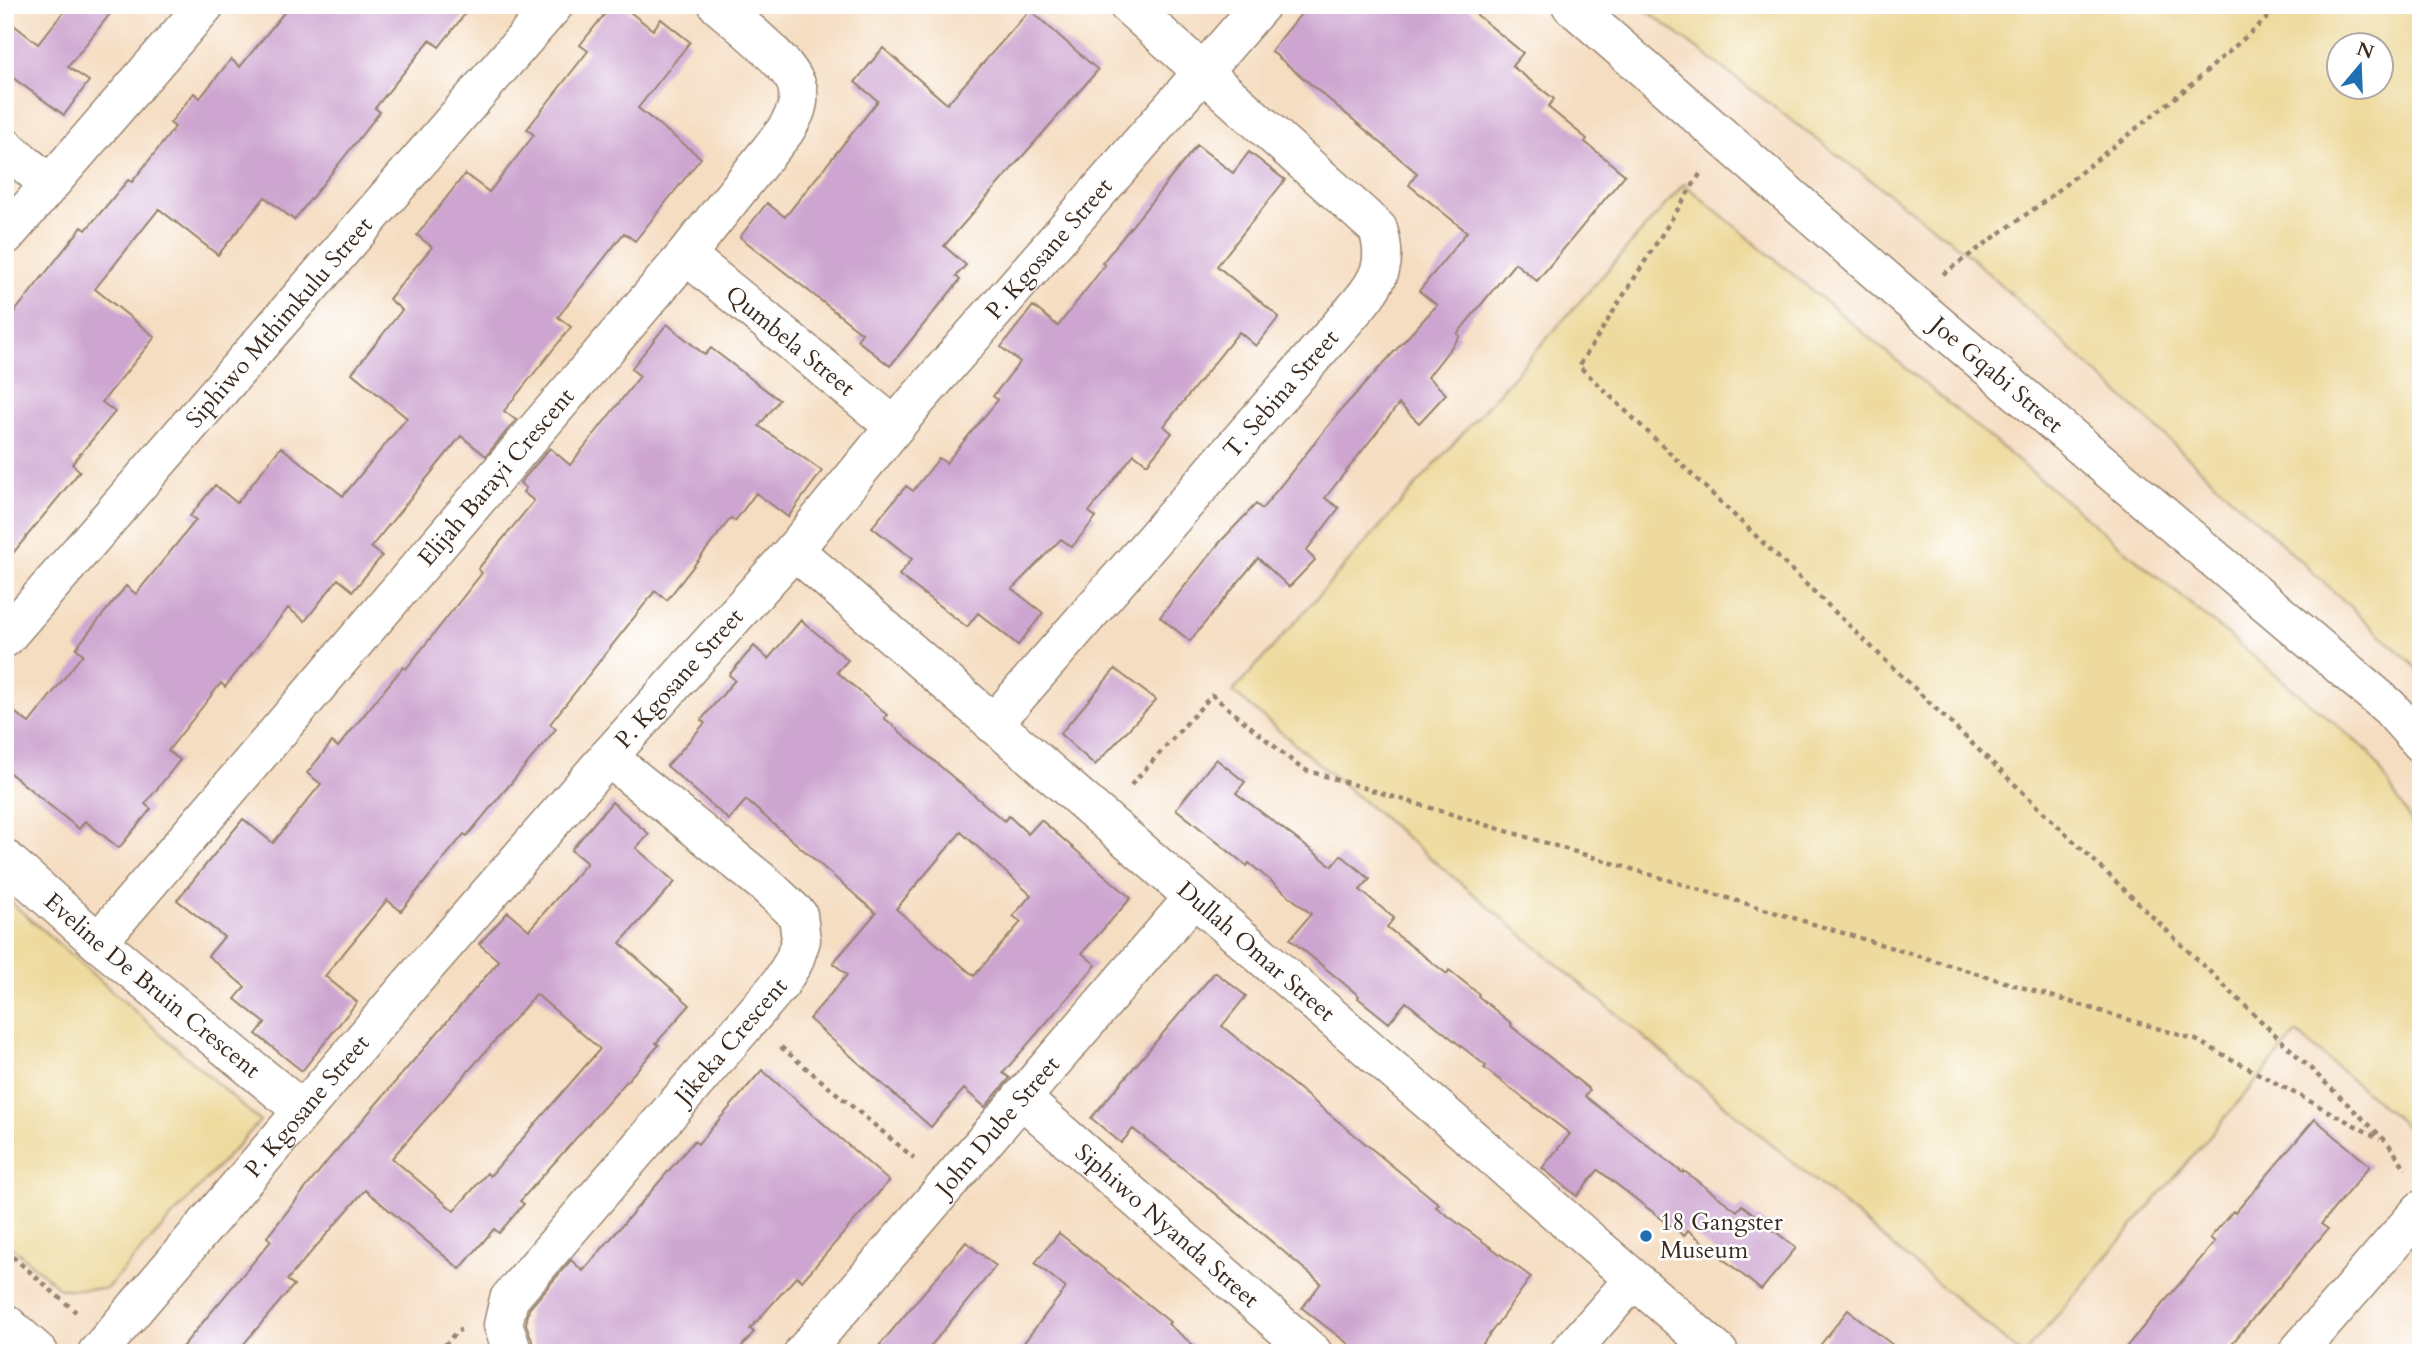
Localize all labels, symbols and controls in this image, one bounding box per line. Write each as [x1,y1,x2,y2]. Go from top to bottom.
north arrow [2324,32,2394,102]
text: N [2353,36,2378,66]
street label: P. Kgosane Street [978,170,1120,327]
street label: Siphiwo Mthimkulu Street [178,209,380,435]
street label: Qumbela Street [719,278,862,404]
street label: Joe Gqabi Street [1921,307,2071,441]
street label: T. Sebina Street [1215,322,1346,465]
street label: Elijah Barayi Crescent [410,380,582,573]
street label: P. Kgosane Street [607,601,751,756]
street label: Dullah Omar Street [1170,873,1343,1029]
street label: Eveline De Bruin Crescent [37,885,268,1086]
street label: Jikeka Crescent [665,970,795,1114]
street label: P. Kgosane Street [236,1027,377,1185]
street label: John Dube Street [926,1048,1067,1205]
street label: Siphiwo Nyanda Street [1068,1136,1267,1316]
place label: 18 Gangster Museum [1660,1206,1783,1267]
marker: 18 Gangster Museum [1638,1228,1654,1244]

